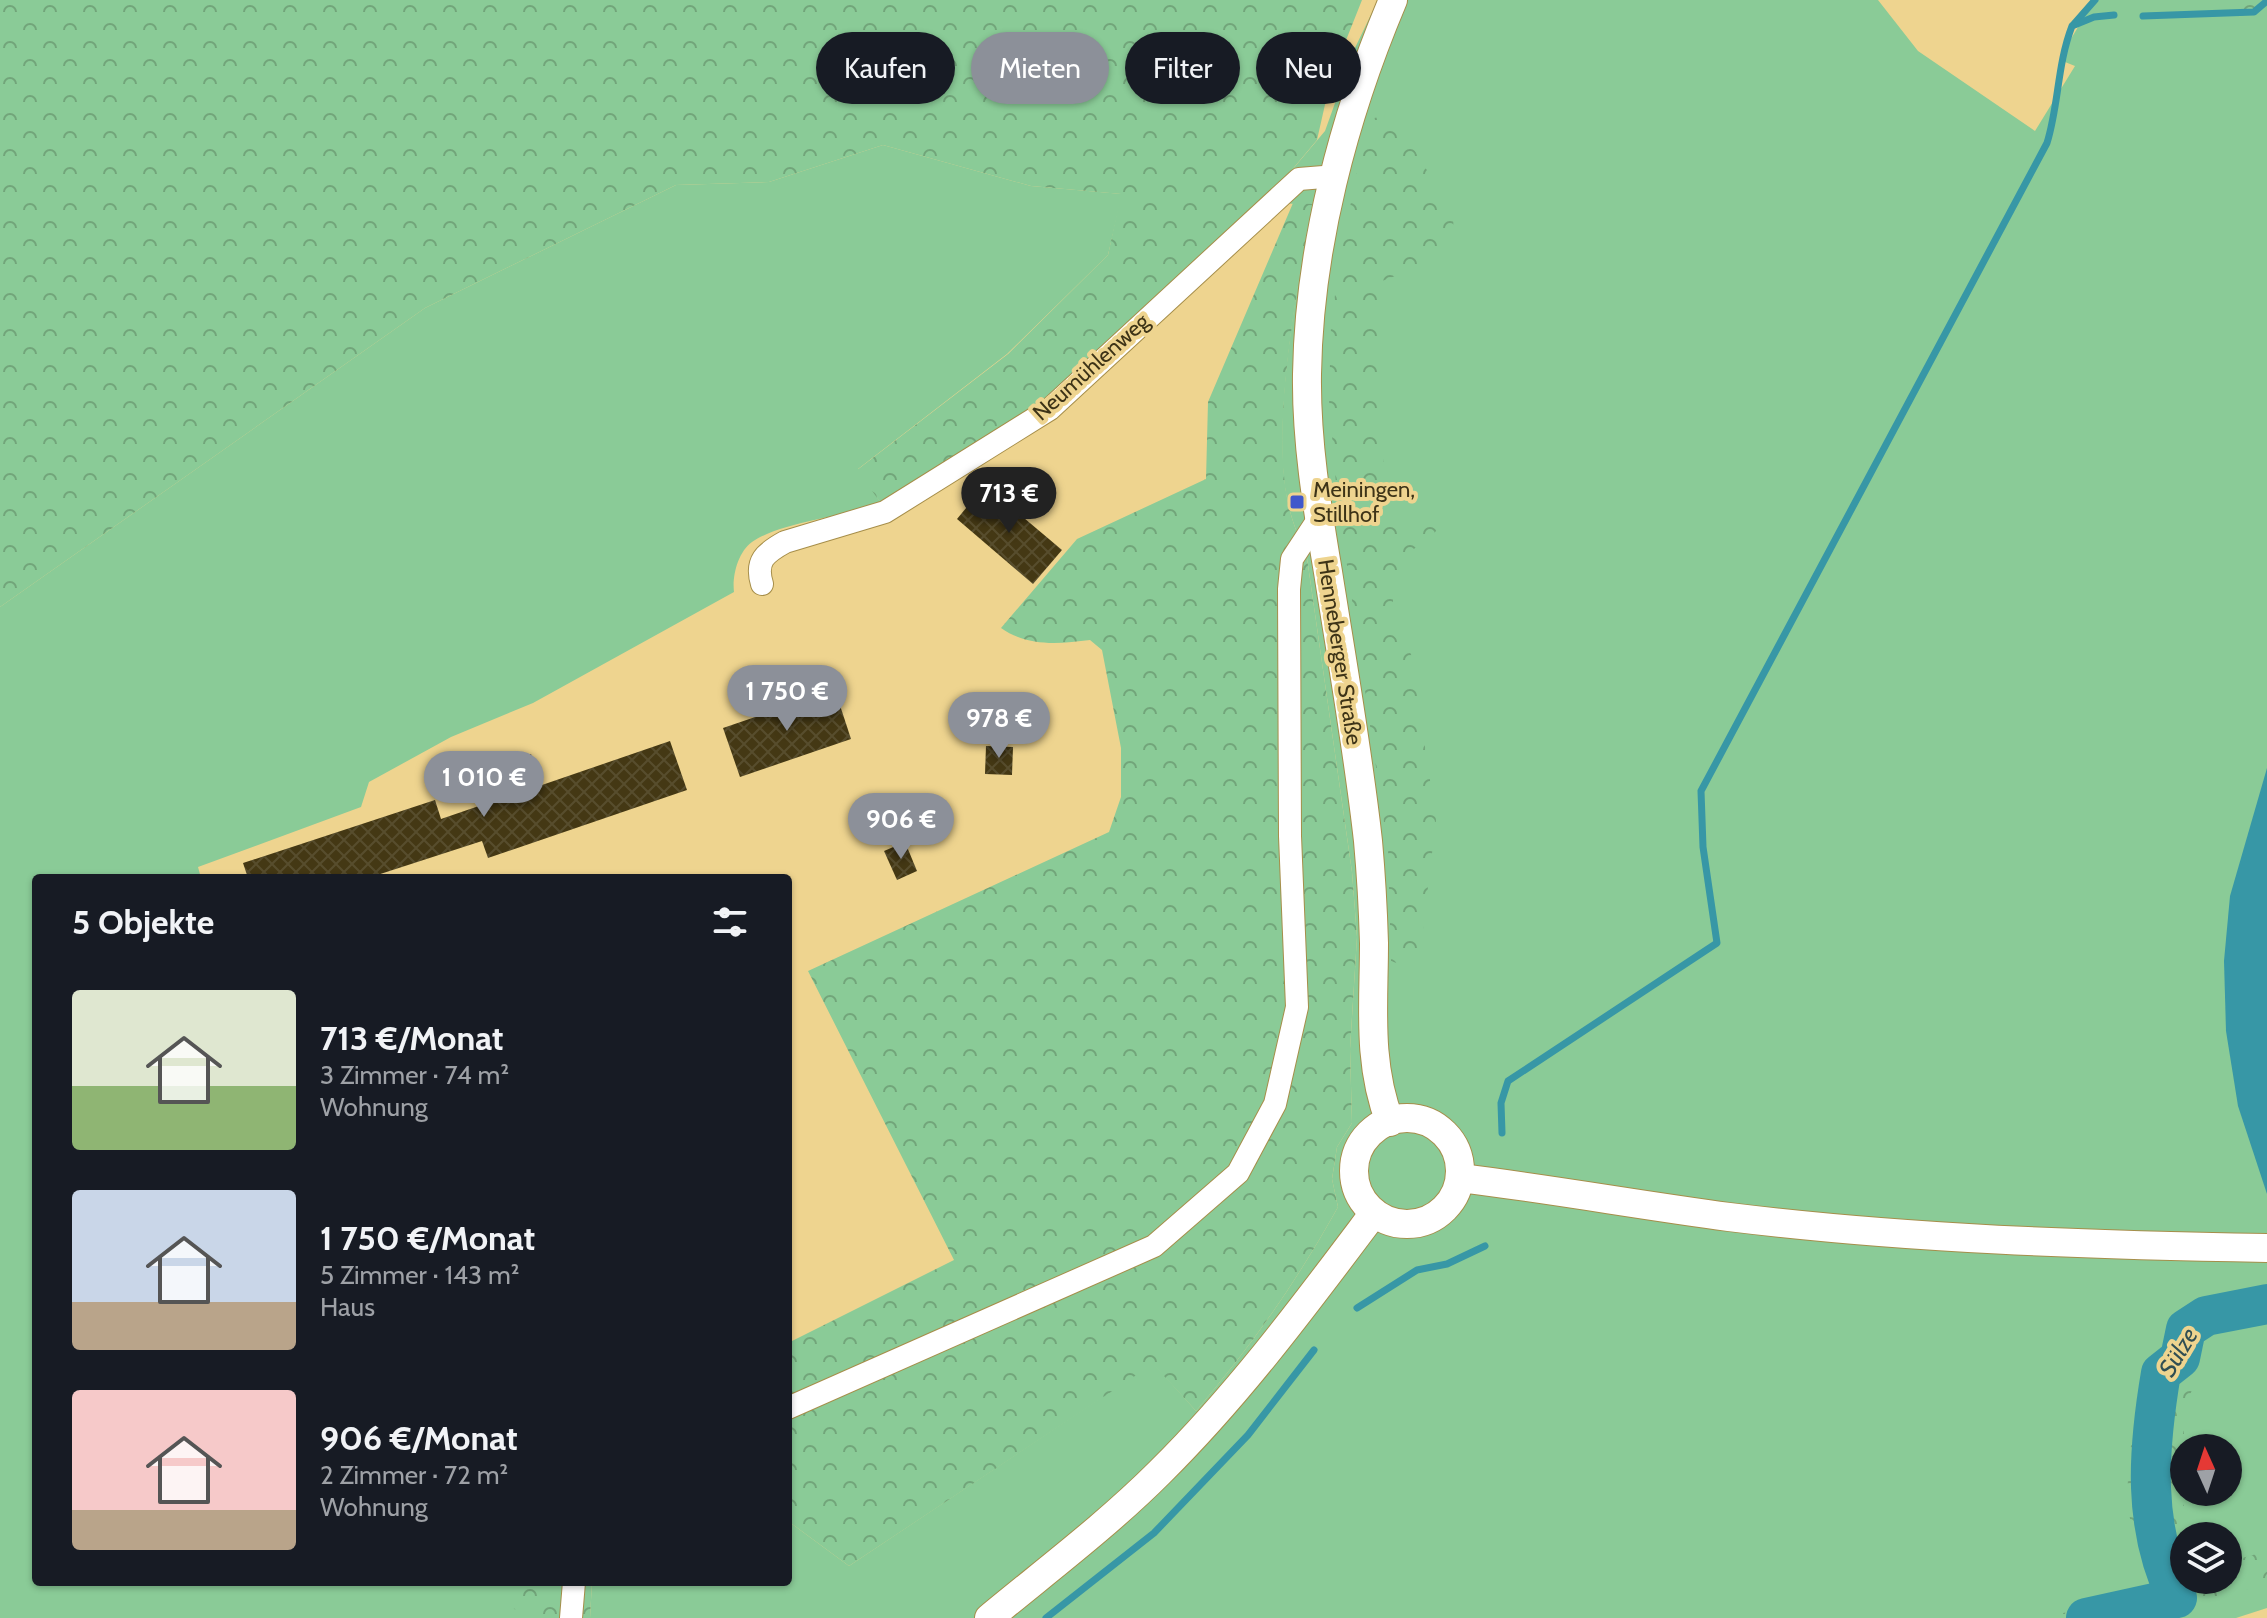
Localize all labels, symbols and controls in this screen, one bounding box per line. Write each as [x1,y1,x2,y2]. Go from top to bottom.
chip: Kaufen [816,32,955,104]
chip: Mieten [971,32,1109,104]
chip: Filter [1125,32,1240,104]
chip: Neu [1256,32,1361,104]
street label: Neumühlenweg [1027,307,1156,426]
pin: 713 € [953,467,1065,535]
place label: Meiningen, Stillhof [1313,476,1415,528]
text: 713 € [979,477,1039,509]
marker: Meiningen, Stillhof [1288,493,1306,511]
street label: Henneberger Straße [1312,557,1368,747]
pin: 1 750 € [713,665,861,733]
text: 1 750 € [745,675,829,707]
pin: 978 € [943,692,1055,760]
text: 978 € [966,702,1032,734]
pin: 1 010 € [410,751,558,819]
text: 1 010 € [442,761,526,793]
pin: 906 € [845,793,957,861]
text: 906 € [866,803,936,835]
icon: filters [708,900,752,944]
text: 5 Objekte [72,901,214,943]
text: 713 €/Monat [320,1017,504,1059]
icon: home [136,1022,232,1118]
text: 3 Zimmer · 74 m² [320,1059,509,1091]
text: Wohnung [320,1091,428,1123]
text: 1 750 €/Monat [320,1217,535,1259]
icon: home [136,1222,232,1318]
text: 5 Zimmer · 143 m² [320,1259,519,1291]
text: Haus [320,1291,375,1323]
water label: Sülze [2152,1323,2204,1381]
text: 906 €/Monat [320,1417,518,1459]
icon: home [136,1422,232,1518]
north arrow [2170,1434,2242,1506]
map controls [2170,1434,2242,1594]
text: 2 Zimmer · 72 m² [320,1459,508,1491]
text: Wohnung [320,1491,428,1523]
button: layers [2170,1522,2242,1594]

